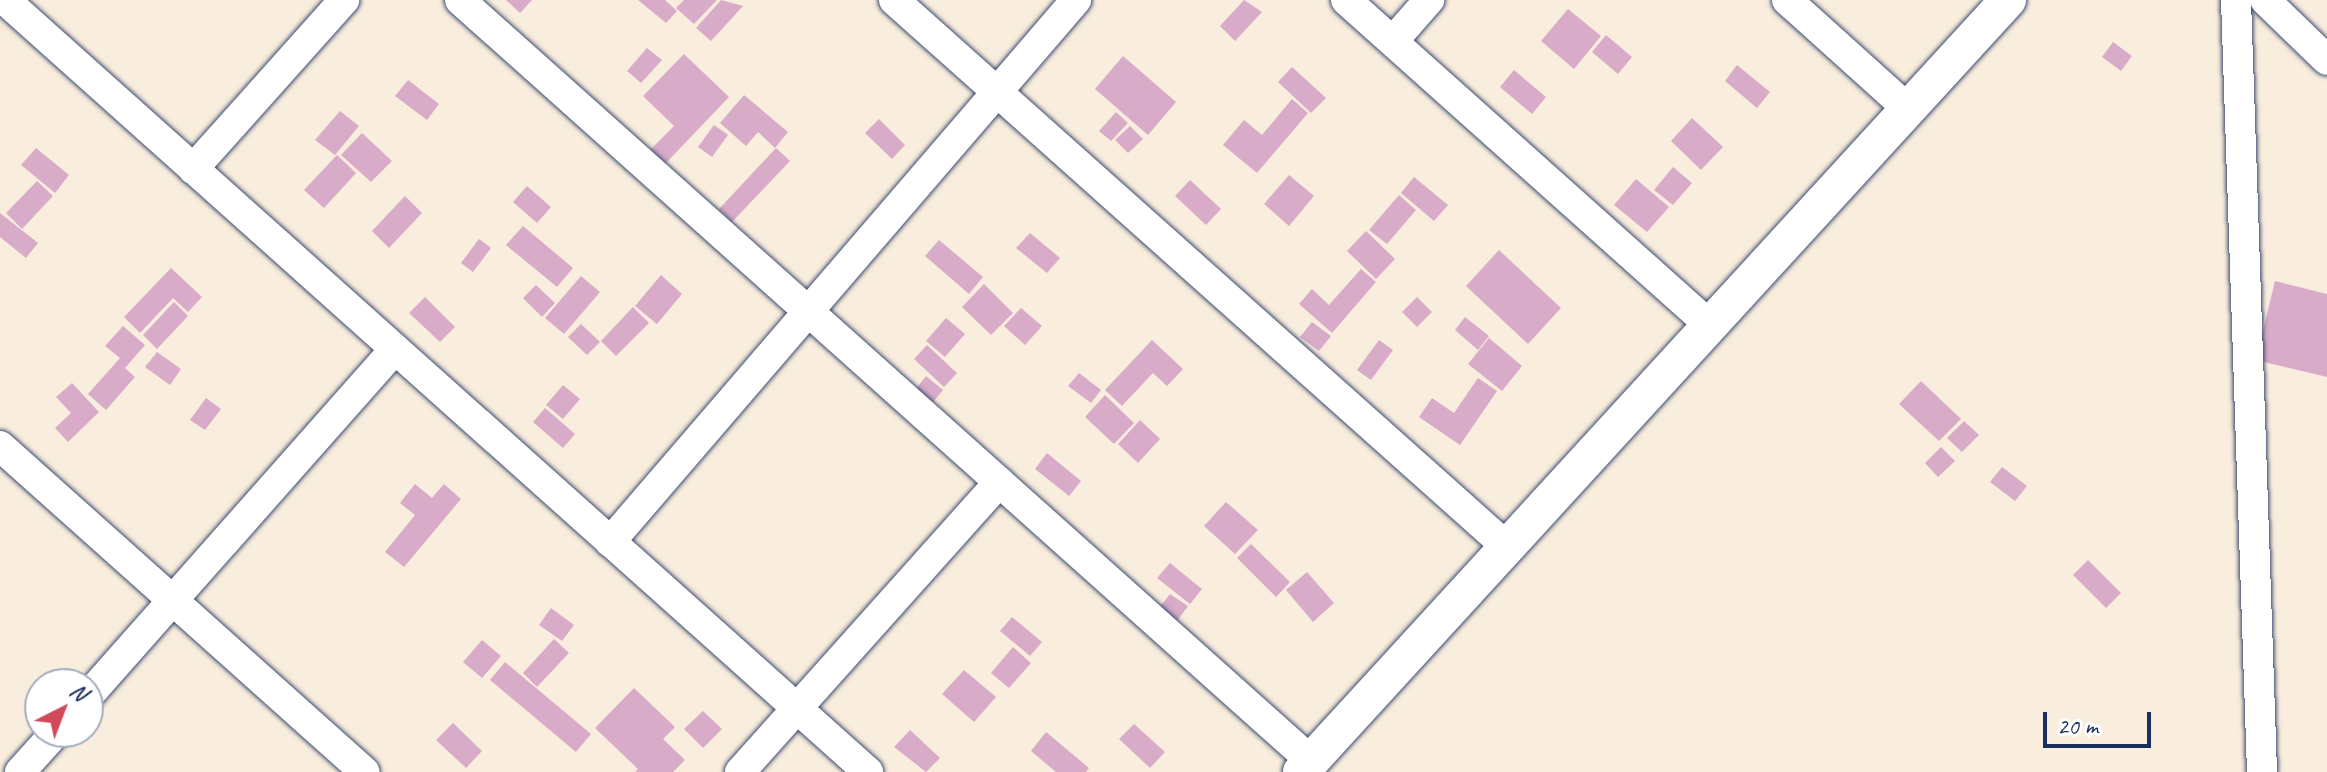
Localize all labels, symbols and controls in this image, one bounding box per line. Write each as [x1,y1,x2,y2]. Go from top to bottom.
north arrow [24,668,104,748]
text: N [64,677,93,707]
scale bar [2047,696,2155,746]
text: 20 m [2057,711,2098,741]

